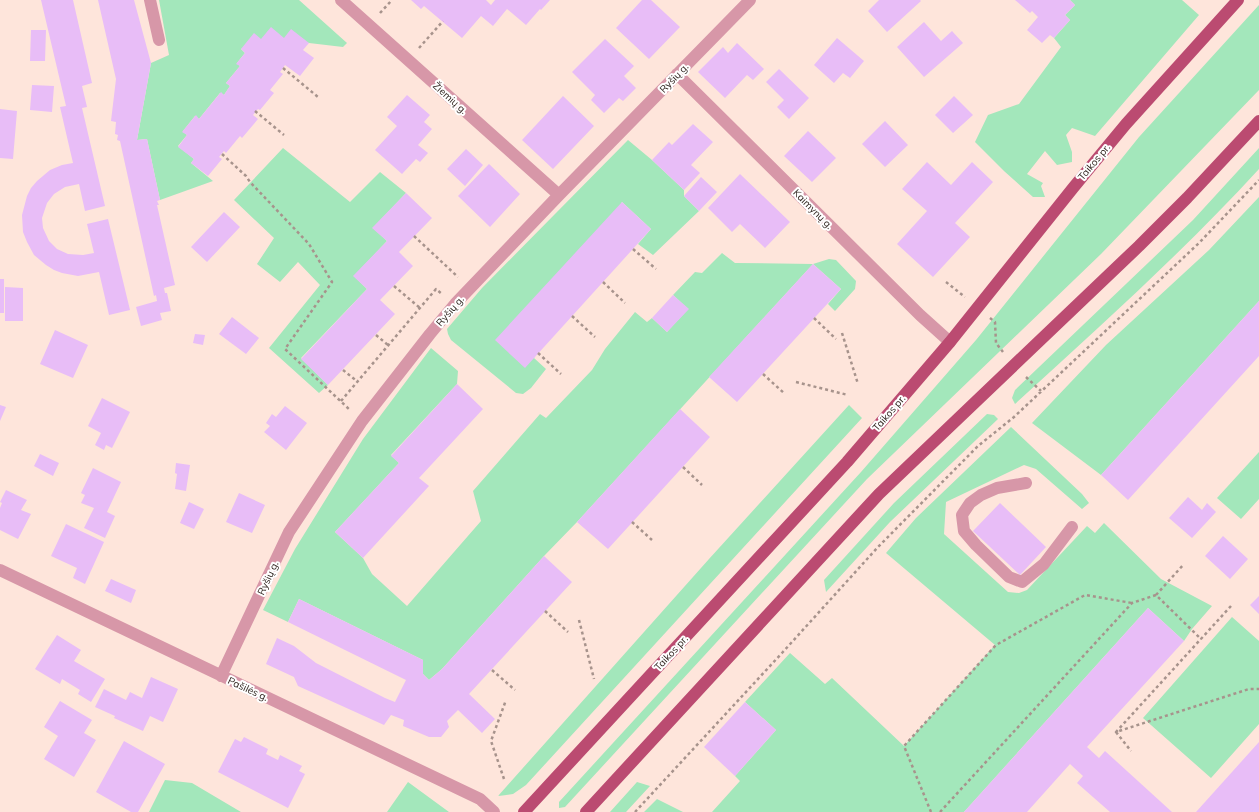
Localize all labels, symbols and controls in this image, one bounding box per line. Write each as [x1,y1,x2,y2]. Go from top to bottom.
street label: Ryšių g. [657,60,691,96]
street label: Žiemių g. [430,79,470,117]
street label: Taikos pr. [1075,141,1113,183]
street label: Kaimynų g. [790,186,836,232]
street label: Ryšių g. [433,293,467,329]
street label: Taikos pr. [870,392,908,434]
street label: Ryšių g. [254,559,282,597]
street label: Taikos pr. [651,633,691,673]
street label: Pašilės g. [226,674,270,704]

